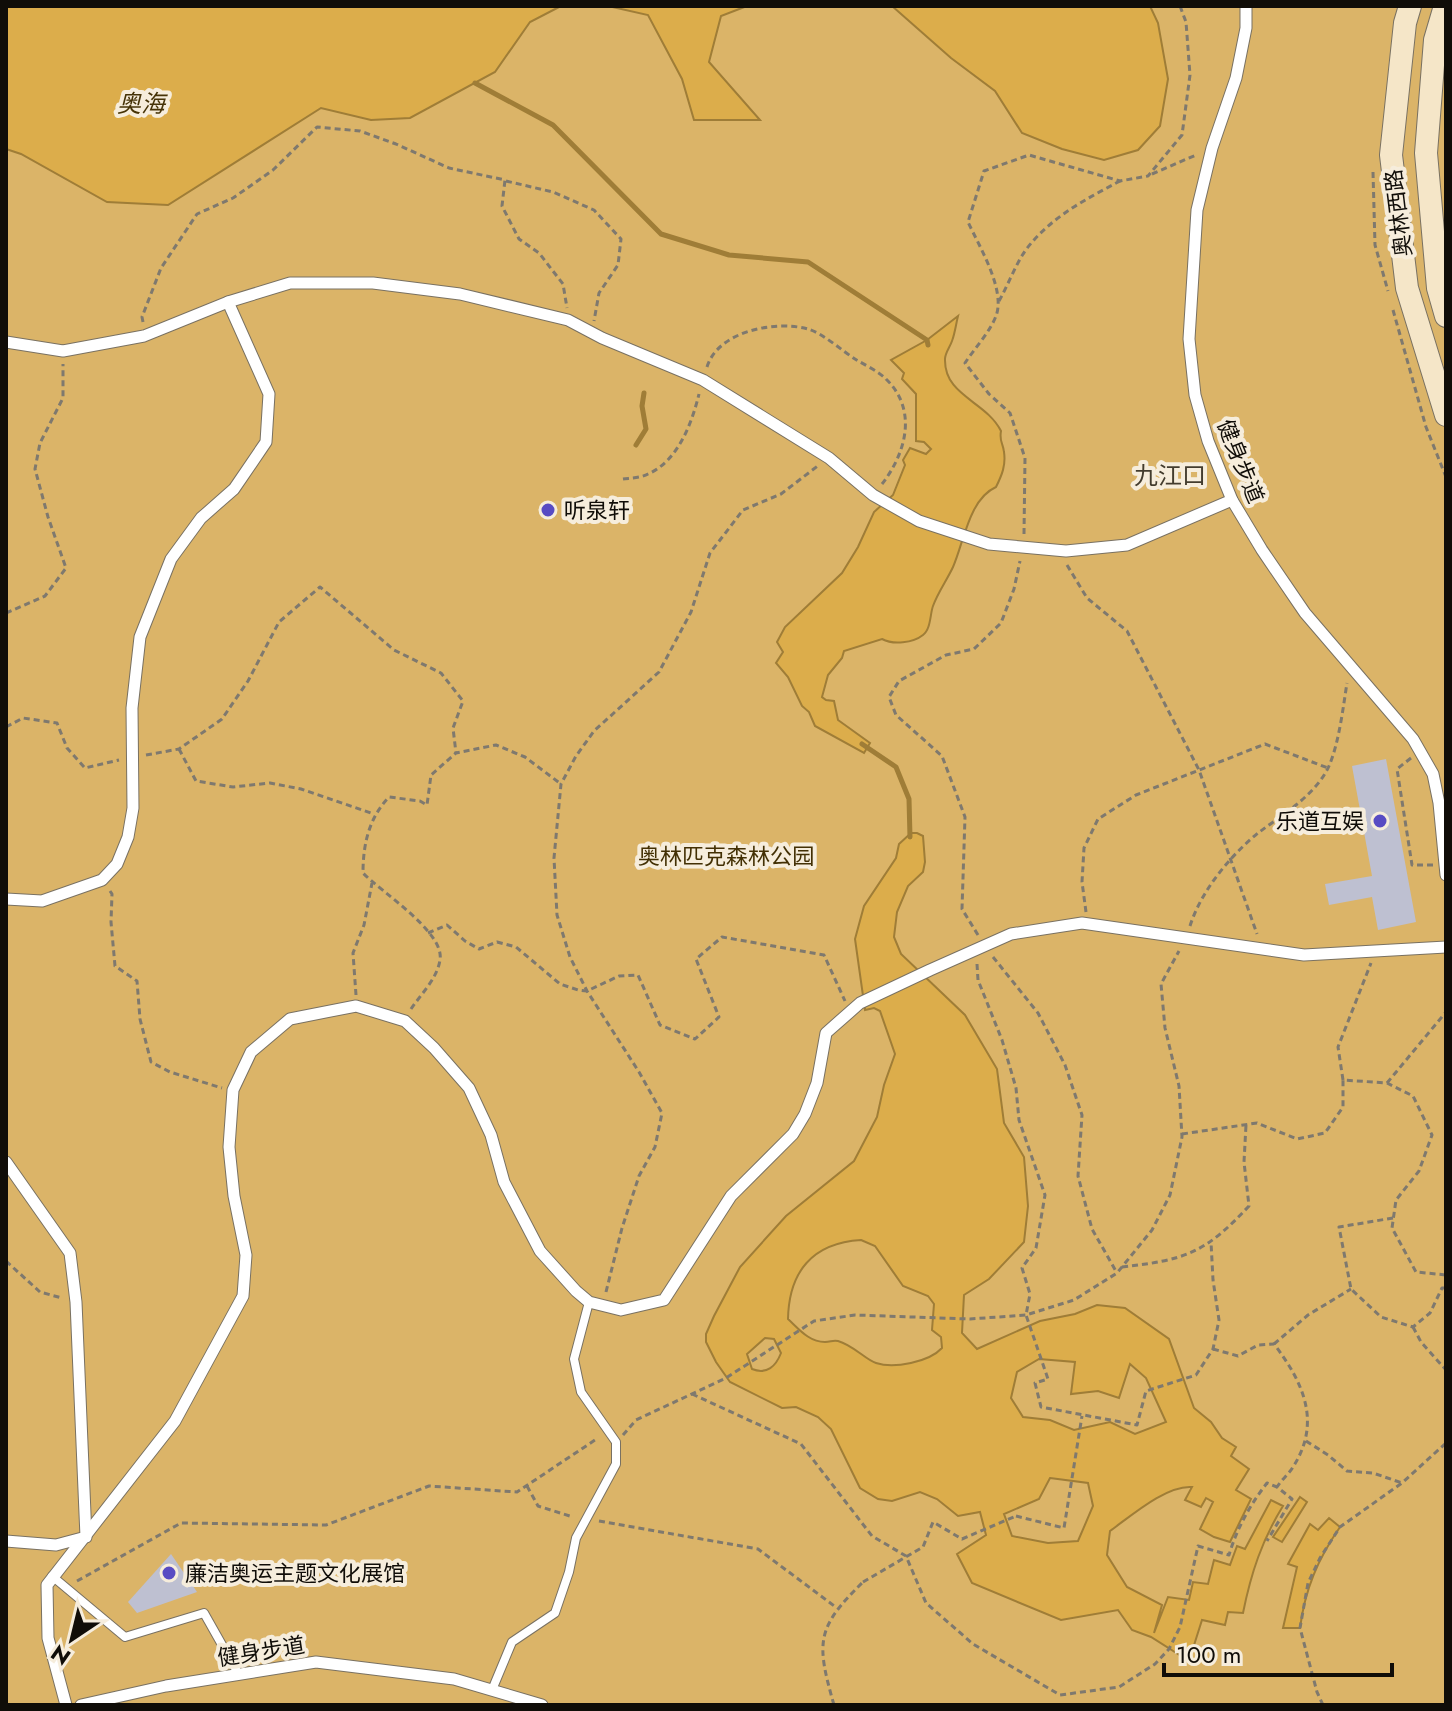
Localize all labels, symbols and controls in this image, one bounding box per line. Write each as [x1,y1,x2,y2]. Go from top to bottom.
water label: 奥海 [117,86,168,121]
street label: 奥林西路 [1377,167,1419,259]
street label: 健身步道 [1210,414,1272,508]
district label: 九江口 [1134,458,1206,493]
place label: 听泉轩 [564,494,630,526]
marker: 听泉轩 [539,501,557,519]
place label: 乐道互娱 [1276,805,1364,837]
marker: 乐道互娱 [1371,812,1389,830]
park label: 奥林匹克森林公园 [638,840,814,872]
place label: 廉洁奥运主题文化展馆 [185,1557,405,1589]
marker: 廉洁奥运主题文化展馆 [160,1564,178,1582]
north arrow [32,1599,112,1679]
scale bar [1164,1627,1392,1677]
street label: 健身步道 [215,1628,307,1674]
text: N [44,1637,77,1673]
text: 100 m [1176,1637,1242,1672]

